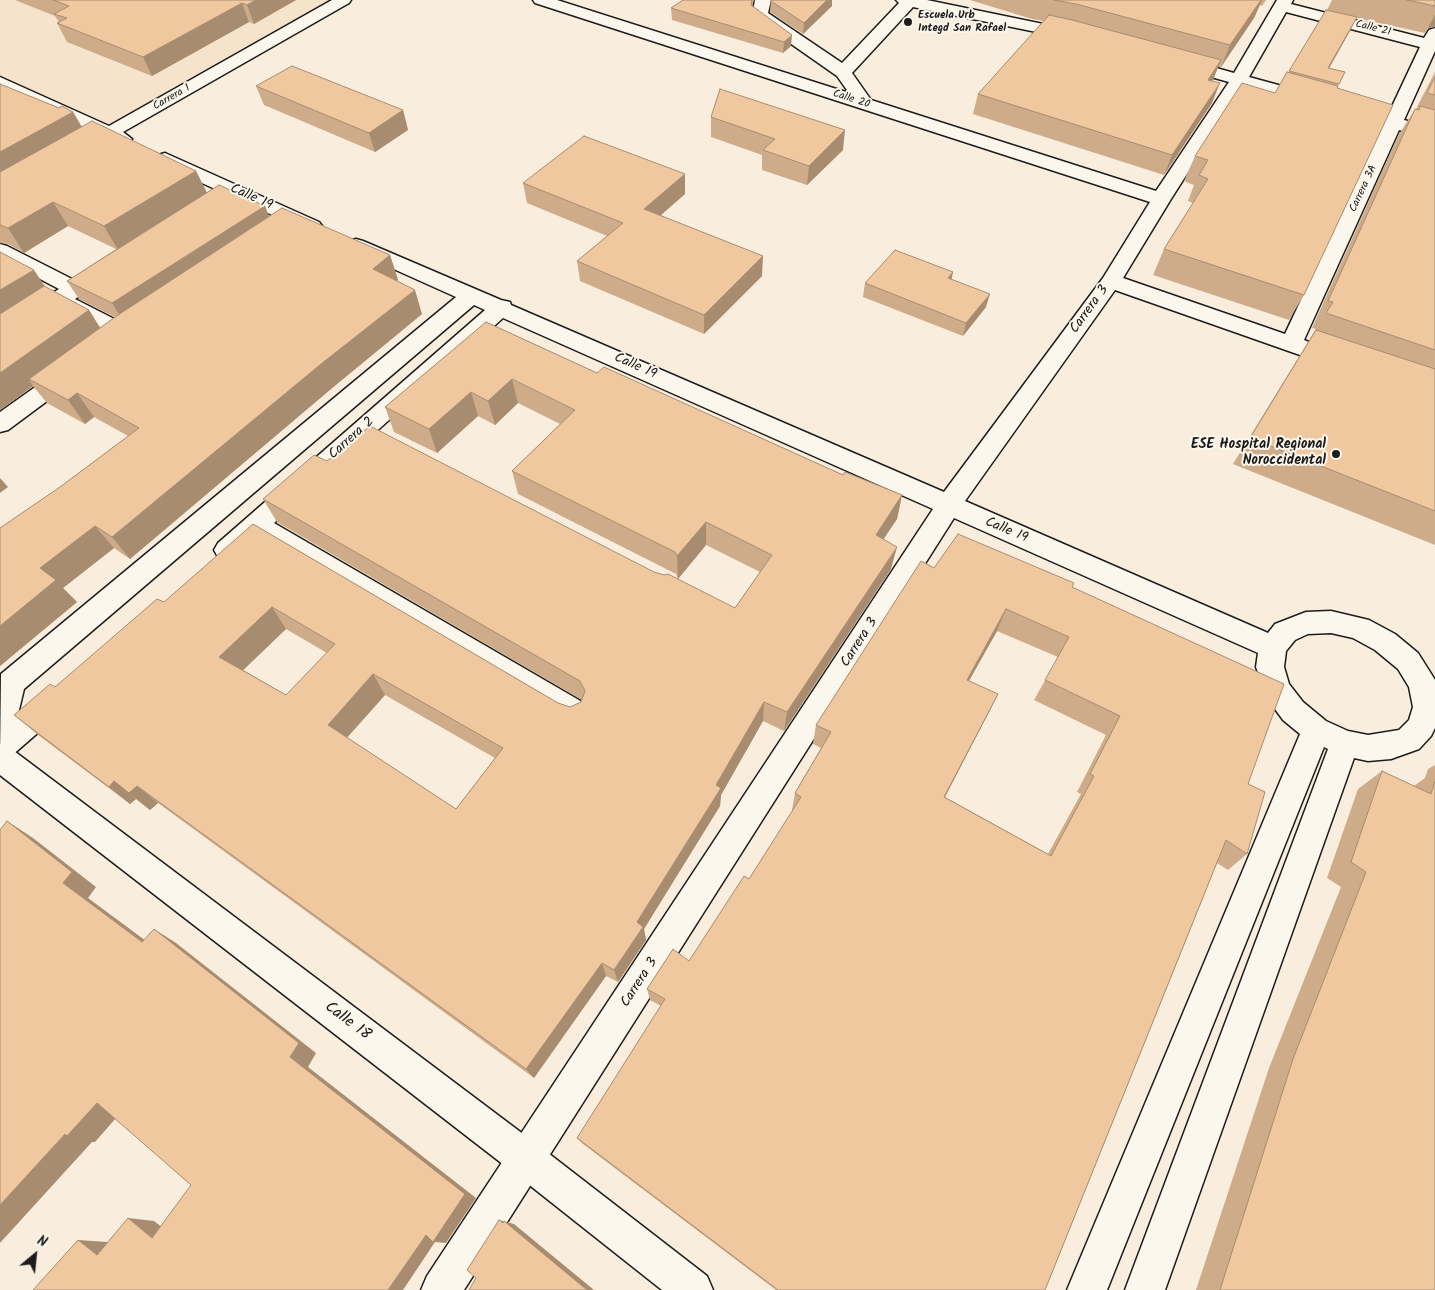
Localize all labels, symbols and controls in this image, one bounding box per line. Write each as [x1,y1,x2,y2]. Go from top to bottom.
place label: Escuela Urb Integd San Rafael [918,9,1006,35]
marker: Escuela Urb Integd San Rafael [902,16,914,28]
street label: Calle 21 [1354,18,1392,40]
street label: Carrera 1 [151,82,193,114]
street label: Calle 20 [831,88,871,112]
street label: Carrera 3A [1347,163,1381,215]
street label: Calle 19 [227,181,275,215]
street label: Carrera 3 [1067,283,1113,337]
street label: Calle 19 [611,350,659,384]
street label: Carrera 2 [326,414,378,464]
place label: ESE Hospital Regional Noroccidental [1191,438,1326,471]
marker: ESE Hospital Regional Noroccidental [1330,448,1342,460]
street label: Calle 19 [982,514,1030,548]
street label: Carrera 3 [838,615,882,671]
street label: Carrera 3 [618,955,662,1011]
street label: Calle 18 [320,998,374,1046]
north arrow [10,1230,60,1280]
text: N [33,1230,51,1254]

